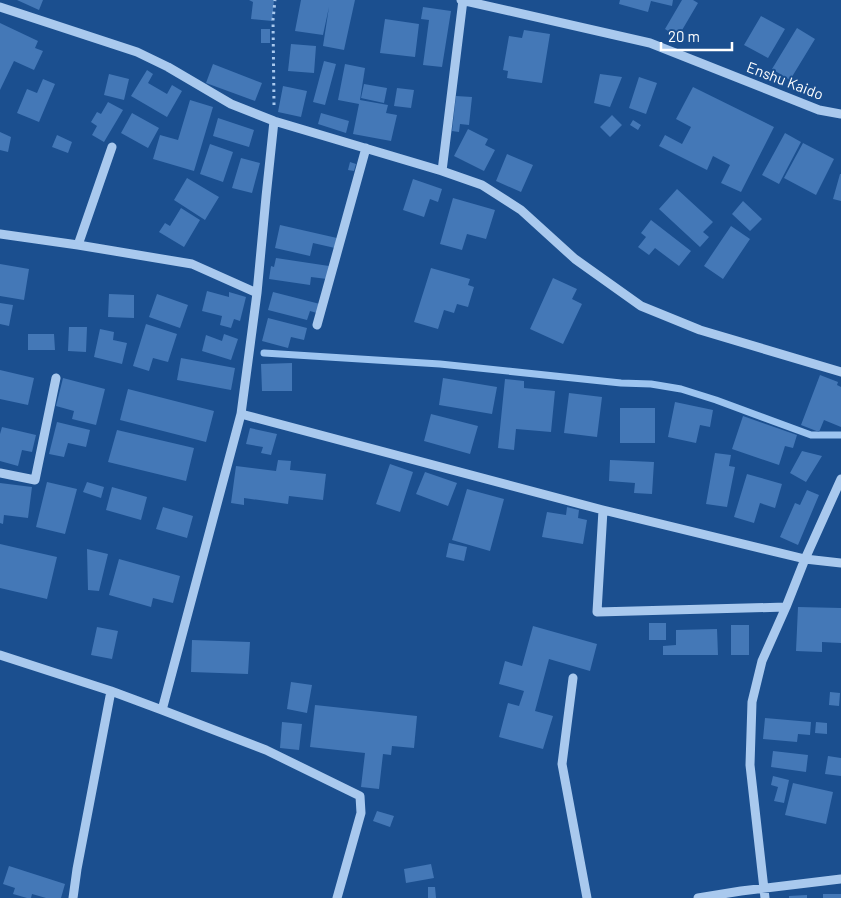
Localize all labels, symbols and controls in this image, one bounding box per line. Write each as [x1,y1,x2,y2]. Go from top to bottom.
scale bar [661,20,732,52]
text: 20 m [668,27,700,45]
street label: Enshu Kaido [745,57,826,103]

